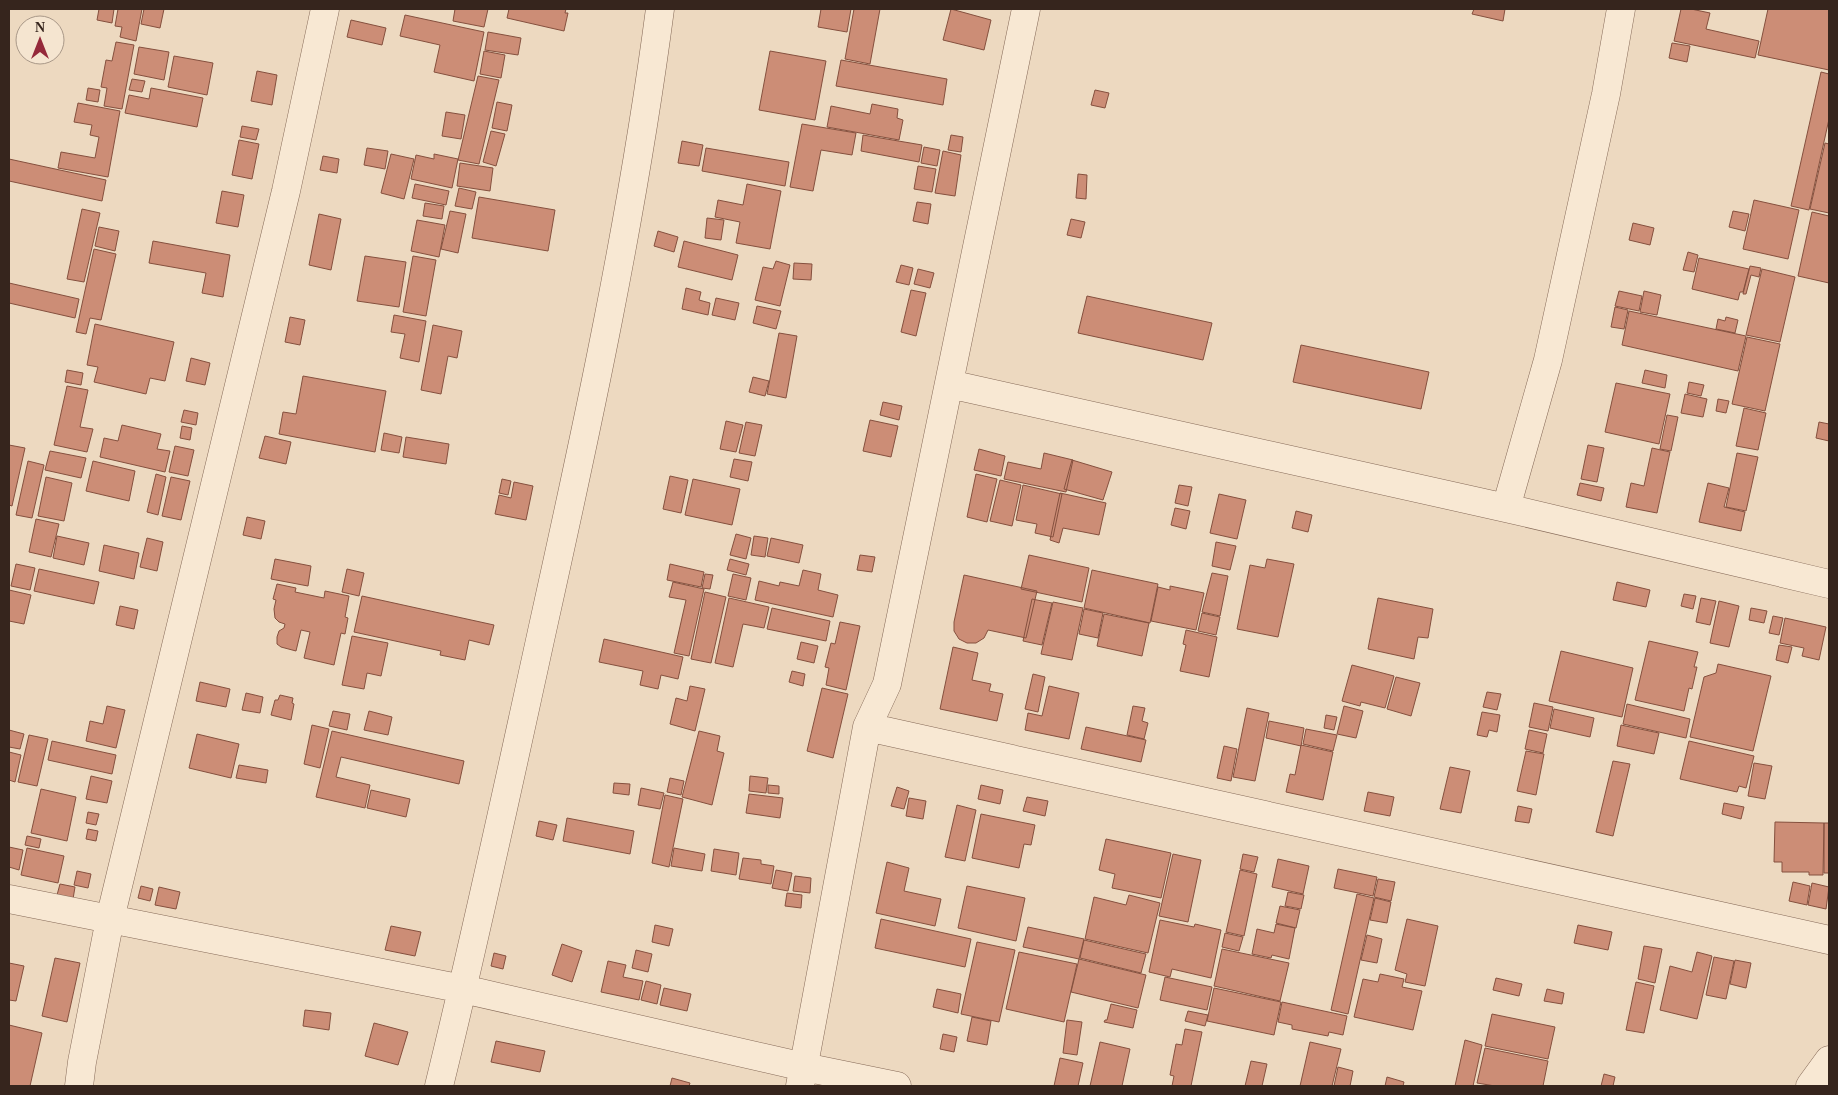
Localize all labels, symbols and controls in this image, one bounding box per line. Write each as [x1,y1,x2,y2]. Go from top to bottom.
north arrow [15,15,65,65]
text: N [35,20,45,35]

